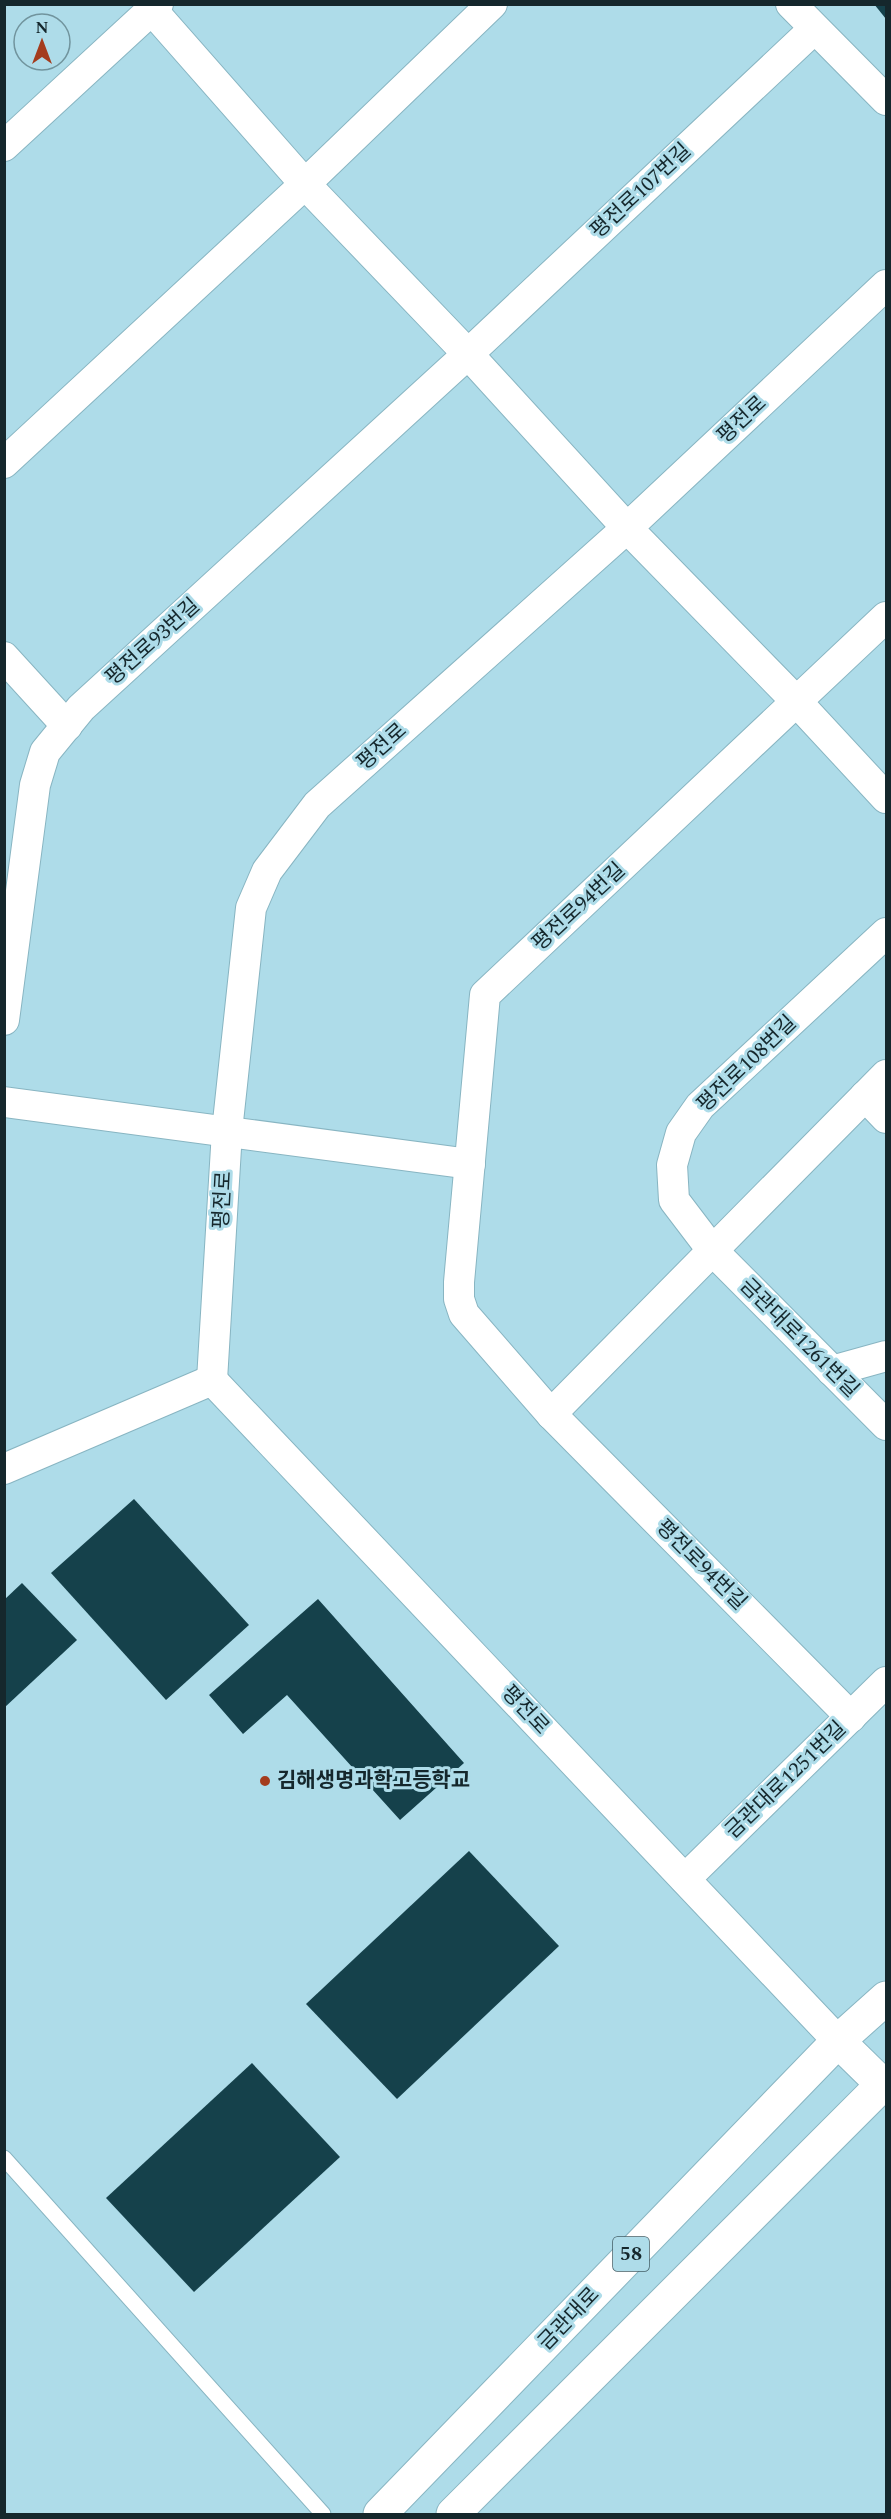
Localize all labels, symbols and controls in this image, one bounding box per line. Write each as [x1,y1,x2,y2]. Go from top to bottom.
north arrow [12,12,72,72]
text: N [35,16,49,40]
street label: 평전로107번길 [583,136,699,246]
street label: 평전로 [710,389,774,451]
street label: 평전로93번길 [99,591,207,693]
street label: 평전로 [350,716,414,778]
street label: 평전로94번길 [525,855,633,959]
street label: 평전로108번길 [690,1008,804,1120]
street label: 평전로 [206,1170,240,1230]
street label: 금관대로1261번길 [732,1271,866,1405]
street label: 평전로94번길 [648,1512,754,1618]
street label: 평전로 [494,1678,556,1742]
street label: 금관대로1251번길 [718,1714,854,1846]
place label: 김해생명과학고등학교 [277,1765,470,1797]
marker: 김해생명과학고등학교 [258,1774,272,1788]
road number: 58 [613,2237,649,2271]
street label: 금관대로 [531,2280,607,2358]

